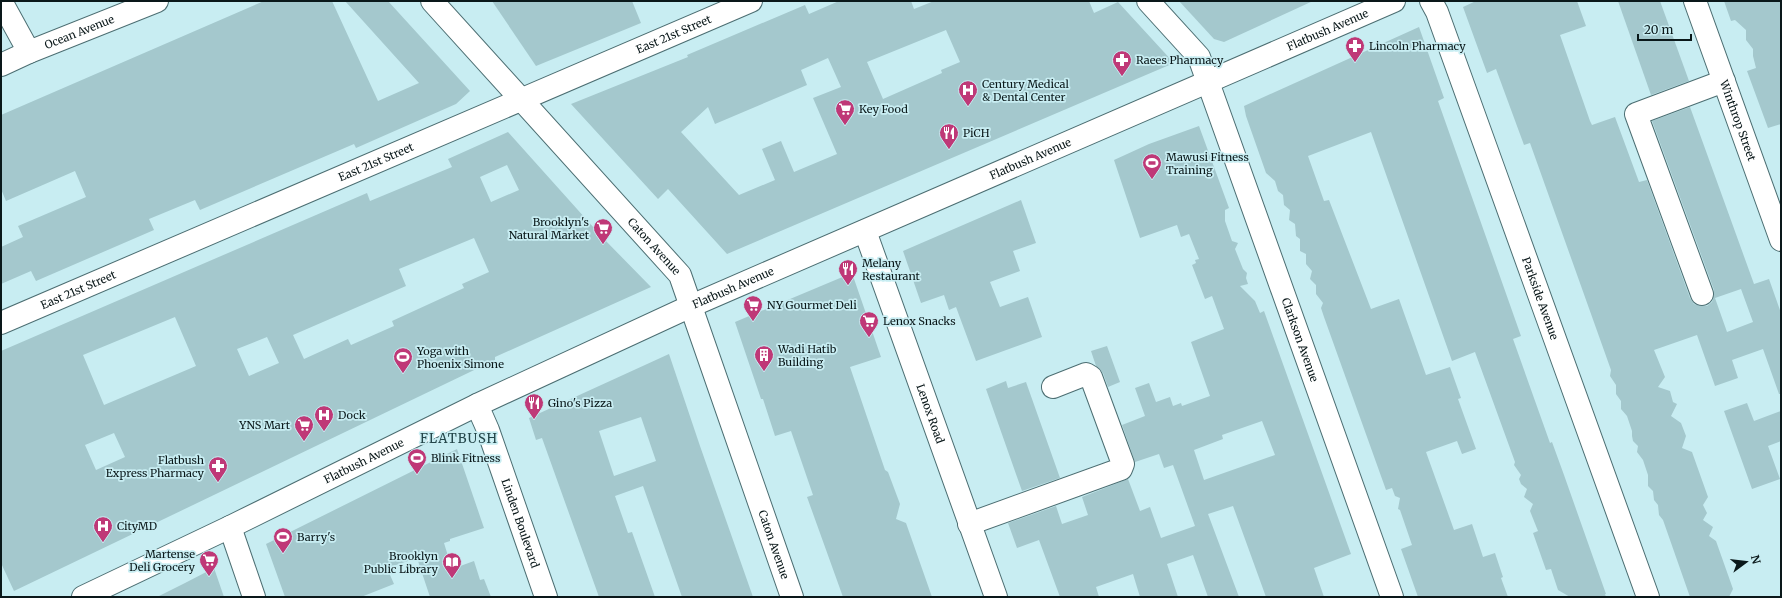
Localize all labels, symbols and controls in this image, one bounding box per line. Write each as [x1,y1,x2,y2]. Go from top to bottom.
street label: Flatbush Avenue [1285,6,1371,54]
street label: Ocean Avenue [42,12,116,52]
street label: East 21st Street [634,12,714,57]
scale bar [1638,16,1691,42]
text: 20 m [1644,22,1673,37]
pharmacy icon: Lincoln Pharmacy [1344,35,1366,63]
place label: Lincoln Pharmacy [1369,39,1466,53]
pharmacy icon: Raees Pharmacy [1111,49,1133,77]
place label: Raees Pharmacy [1136,53,1224,67]
place label: Century Medical & Dental Center [982,77,1070,104]
street label: Winthrop Street [1717,77,1759,164]
hospital icon: Century Medical & Dental Center [957,79,979,107]
supermarket icon: Key Food [834,98,856,126]
place label: Key Food [859,102,908,116]
restaurant icon: PiCH [938,122,960,150]
place label: PiCH [963,126,990,140]
street label: Flatbush Avenue [987,135,1073,183]
street label: East 21st Street [336,139,416,184]
place label: Mawusi Fitness Training [1166,150,1249,177]
sports icon: Mawusi Fitness Training [1141,152,1163,180]
place label: Brooklyn's Natural Market [509,215,590,242]
street label: Caton Avenue [625,215,684,278]
supermarket icon: Brooklyn's Natural Market [592,217,614,245]
street label: Parkside Avenue [1519,255,1562,342]
place label: Melany Restaurant [862,256,921,283]
restaurant icon: Melany Restaurant [837,258,859,286]
street label: Flatbush Avenue [690,264,776,312]
street label: East 21st Street [38,267,119,312]
supermarket icon: NY Gourmet Deli [742,294,764,322]
street label: Clarkson Avenue [1279,296,1322,384]
place label: NY Gourmet Deli [767,298,857,312]
supermarket icon: Lenox Snacks [858,310,880,338]
place label: Lenox Snacks [883,314,956,328]
place label: Wadi Hatib Building [777,342,837,369]
place label: Yoga with Phoenix Simone [416,344,504,371]
building icon: Wadi Hatib Building [753,344,775,372]
sports icon: Yoga with Phoenix Simone [392,346,414,374]
street label: Lenox Road [913,382,948,446]
restaurant icon: Gino's Pizza [523,392,545,420]
place label: Gino's Pizza [548,396,612,410]
hospital icon: Dock [313,404,335,432]
place label: Dock [338,408,366,422]
supermarket icon: YNS Mart [293,414,315,442]
place label: YNS Mart [238,418,291,432]
district label: FLATBUSH [420,430,498,447]
street label: Flatbush Avenue [321,435,406,487]
sports icon: Blink Fitness [406,447,428,475]
place label: Blink Fitness [431,451,500,465]
place label: Flatbush Express Pharmacy [106,453,205,480]
pharmacy icon: Flatbush Express Pharmacy [207,455,229,483]
street label: Linden Boulevard [498,477,542,570]
street label: Caton Avenue [755,508,792,581]
hospital icon: CityMD [92,515,114,543]
place label: CityMD [117,519,157,533]
sports icon: Barry's [272,526,294,554]
place label: Barry's [297,530,335,544]
north arrow [1726,542,1766,582]
place label: Martense Deli Grocery [129,547,196,574]
supermarket icon: Martense Deli Grocery [198,549,220,577]
place label: Brooklyn Public Library [364,549,439,576]
library icon: Brooklyn Public Library [441,551,463,579]
text: N [1748,553,1764,566]

